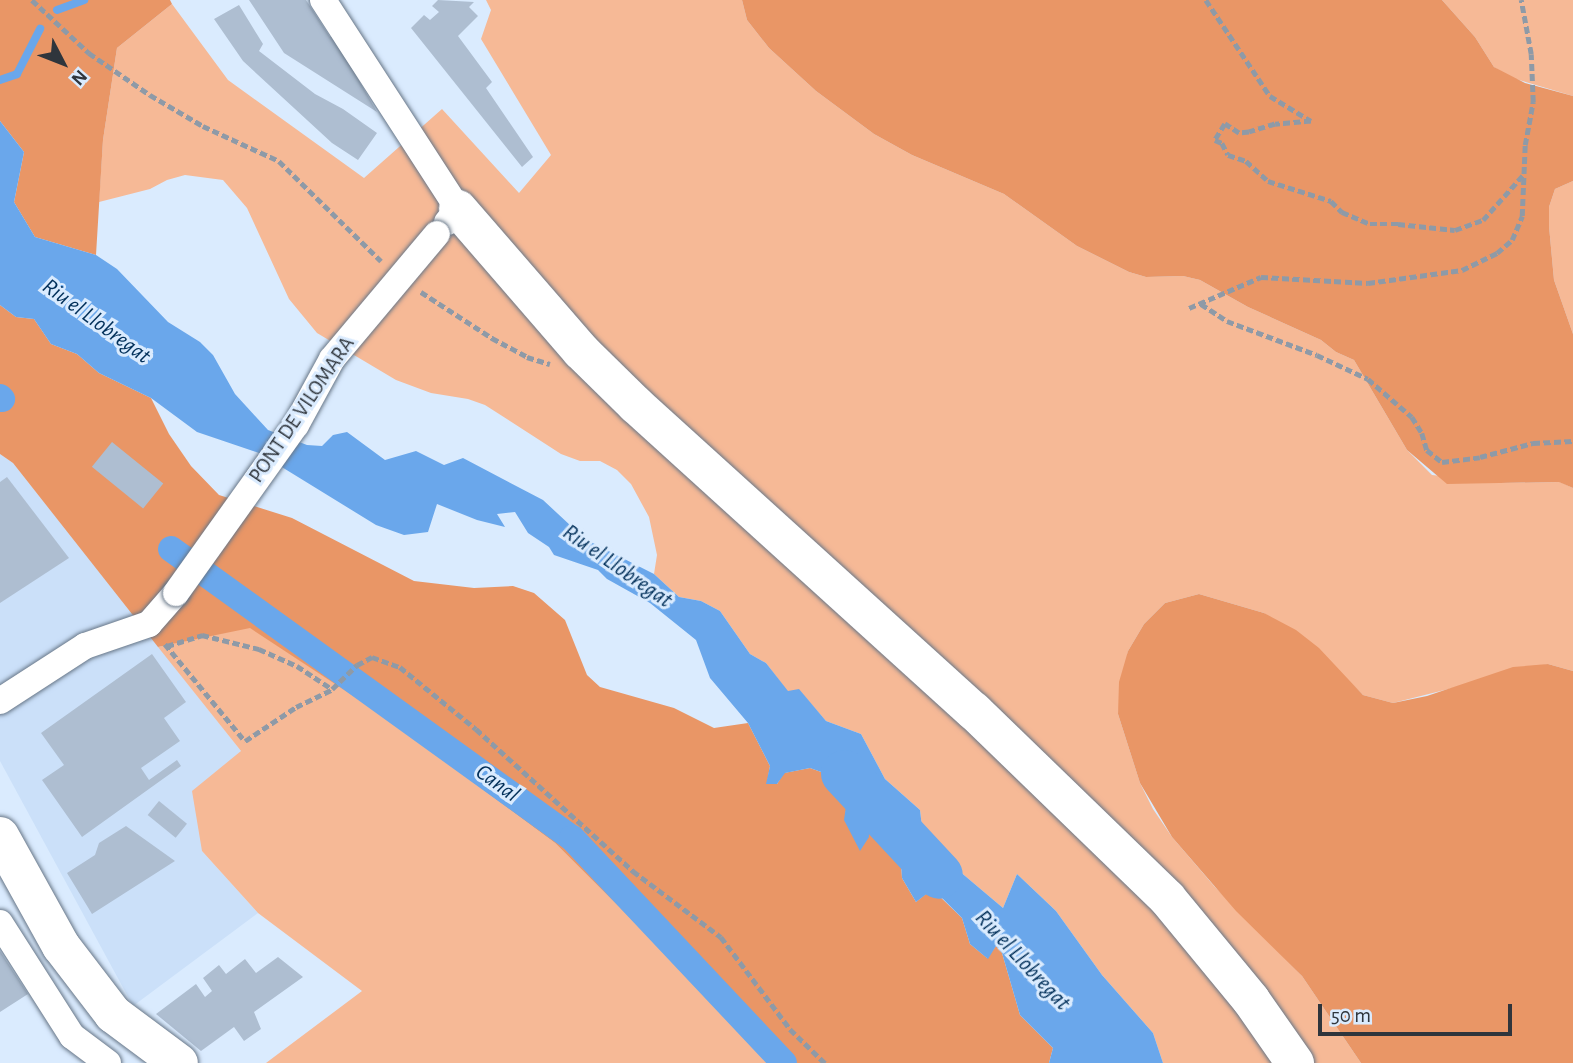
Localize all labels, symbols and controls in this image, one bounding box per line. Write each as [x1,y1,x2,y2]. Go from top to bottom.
north arrow [28,28,98,98]
text: N [67,66,90,89]
water label: Riu el Llobregat [36,273,156,371]
street label: PONT DE VILOMARA [244,332,360,488]
water label: Riu el Llobregat [557,519,677,615]
water label: Canal [470,759,524,809]
water label: Riu el Llobregat [968,905,1076,1017]
scale bar [1321,990,1515,1034]
text: 50 m [1331,1005,1371,1026]

